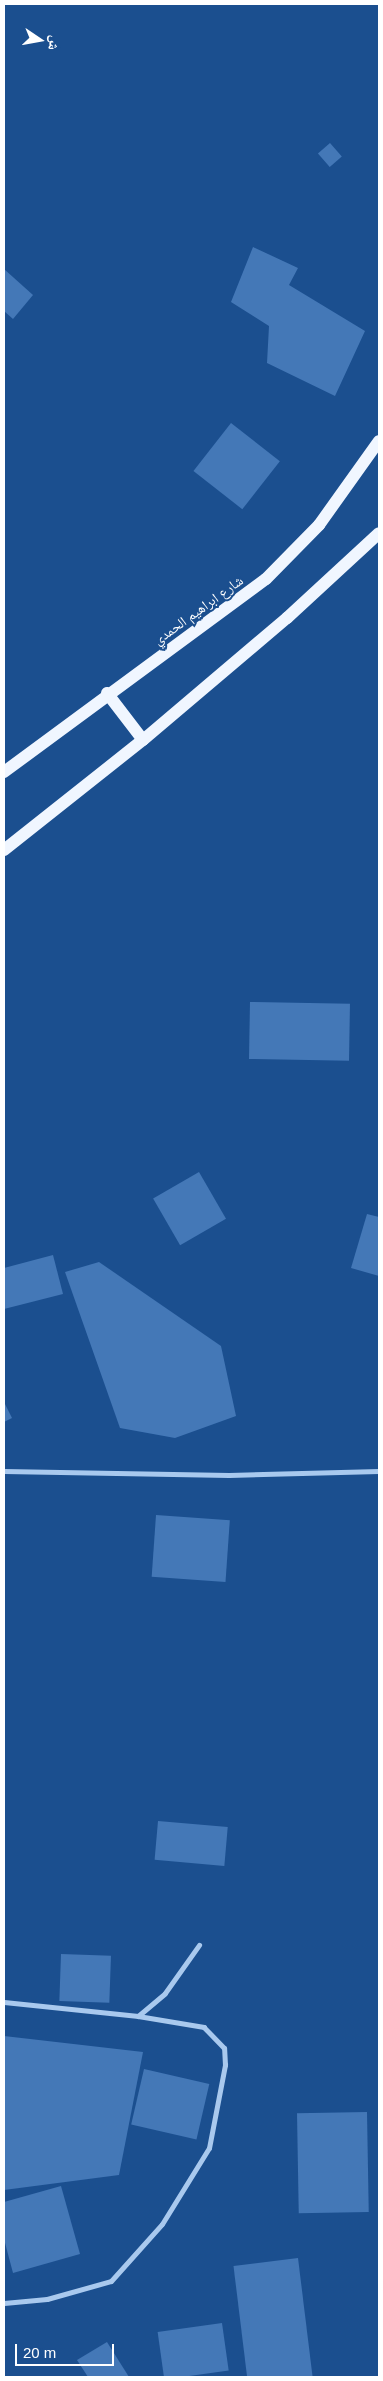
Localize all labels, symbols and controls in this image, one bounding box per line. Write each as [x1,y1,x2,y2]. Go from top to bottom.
north arrow [15,15,65,65]
text: ش [45,34,64,52]
street label: شارع ابراهيم الحمدي [150,572,246,648]
scale bar [18,2334,116,2366]
text: 20 m [23,2344,56,2361]

